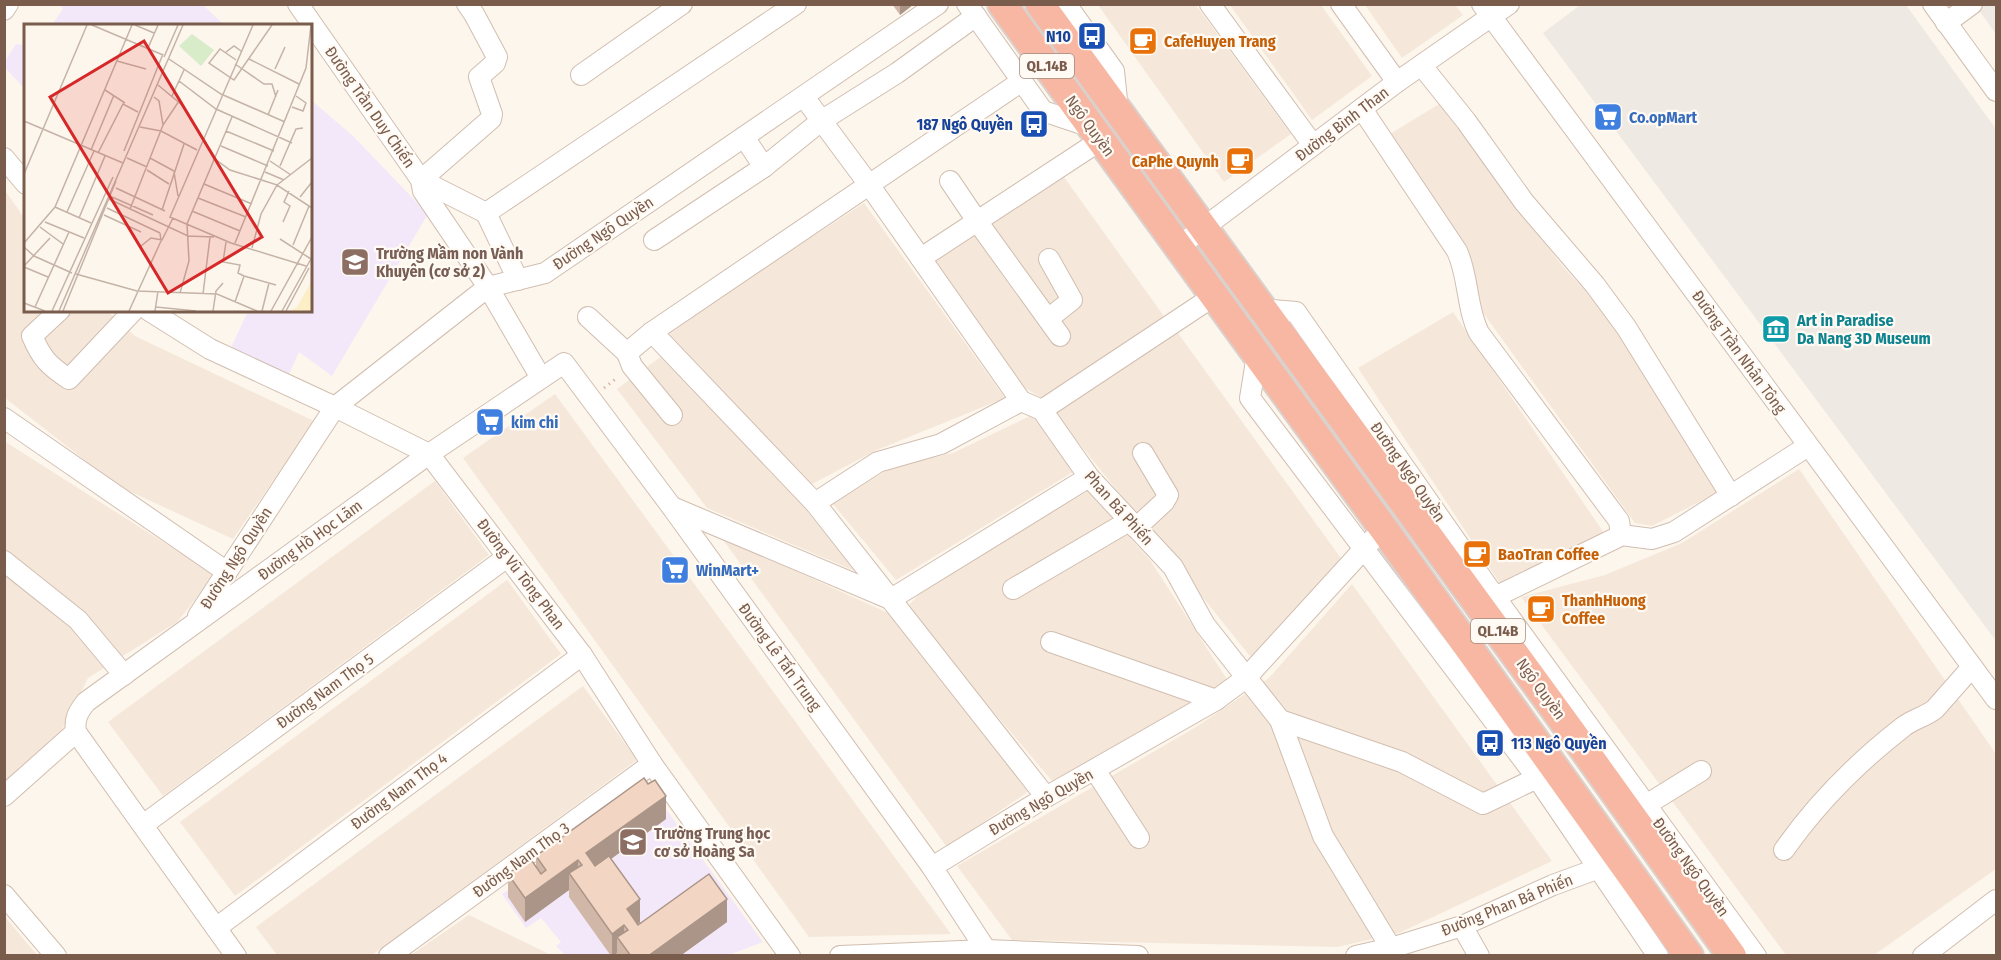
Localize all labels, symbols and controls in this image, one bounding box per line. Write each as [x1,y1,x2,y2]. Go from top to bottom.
bus stop icon: N10 [1076,20,1108,52]
inset map [24,24,312,312]
cafe icon: CafeHuyen Trang [1127,25,1159,57]
place label: N10 [1046,27,1071,46]
place label: CafeHuyen Trang [1164,32,1276,51]
street label: Đường Trần Duy Chiến [321,42,420,171]
road number: QL.14B [1020,54,1074,78]
street label: Đường Bình Than [1292,83,1392,165]
street label: Ngô Quyền [1061,91,1119,160]
supermarket icon: Co.opMart [1592,101,1624,133]
bus stop icon: 187 Ngô Quyền [1018,108,1050,140]
place label: Co.opMart [1629,108,1698,127]
place label: 187 Ngô Quyền [916,114,1013,134]
cafe icon: CaPhe Quynh [1224,145,1256,177]
place label: CaPhe Quynh [1132,152,1219,171]
street label: Đường Ngô Quyền [548,191,657,274]
place label: Trường Mầm non Vành Khuyên (cơ sở 2) [376,243,523,281]
school or university icon: Trường Mầm non Vành Khuyên (cơ sở 2) [339,246,371,278]
street label: Đường Trần Nhân Tông [1688,286,1791,418]
place label: Art in Paradise Da Nang 3D Museum [1796,311,1931,348]
museum icon: Art in Paradise Da Nang 3D Museum [1760,313,1792,345]
supermarket icon: kim chi [474,406,506,438]
place label: kim chi [511,413,558,432]
street label: Đường Ngô Quyền [1367,418,1450,526]
street label: Phan Bá Phiến [1081,466,1158,549]
street label: Đường Hồ Học Lãm [254,495,366,584]
street label: Đường Ngô Quyền [195,503,276,612]
street label: Đường Vũ Tông Phan [473,515,569,633]
cafe icon: BaoTran Coffee [1461,538,1493,570]
place label: BaoTran Coffee [1498,545,1599,564]
supermarket icon: WinMart+ [659,554,691,586]
place label: WinMart+ [696,561,759,580]
place label: ThanhHuong Coffee [1562,591,1646,628]
cafe icon: ThanhHuong Coffee [1525,593,1557,625]
street label: Đường Lê Tấn Trung [735,599,826,715]
road number: QL.14B [1471,619,1525,643]
street label: Đường Nam Thọ 5 [273,649,377,733]
street label: Ngô Quyền [1512,654,1570,723]
bus stop icon: 113 Ngô Quyền [1474,727,1506,759]
place label: 113 Ngô Quyền [1511,733,1607,753]
street label: Đường Nam Thọ 4 [347,748,451,833]
street label: Đường Ngô Quyền [985,764,1097,840]
street label: Đường Ngô Quyền [1649,813,1734,920]
street label: Đường Nam Thọ 3 [469,818,573,902]
place label: Trường Trung học cơ sở Hoàng Sa [654,824,770,861]
school or university icon: Trường Trung học cơ sở Hoàng Sa [617,826,649,858]
street label: Đường Phan Bá Phiến [1438,869,1576,940]

